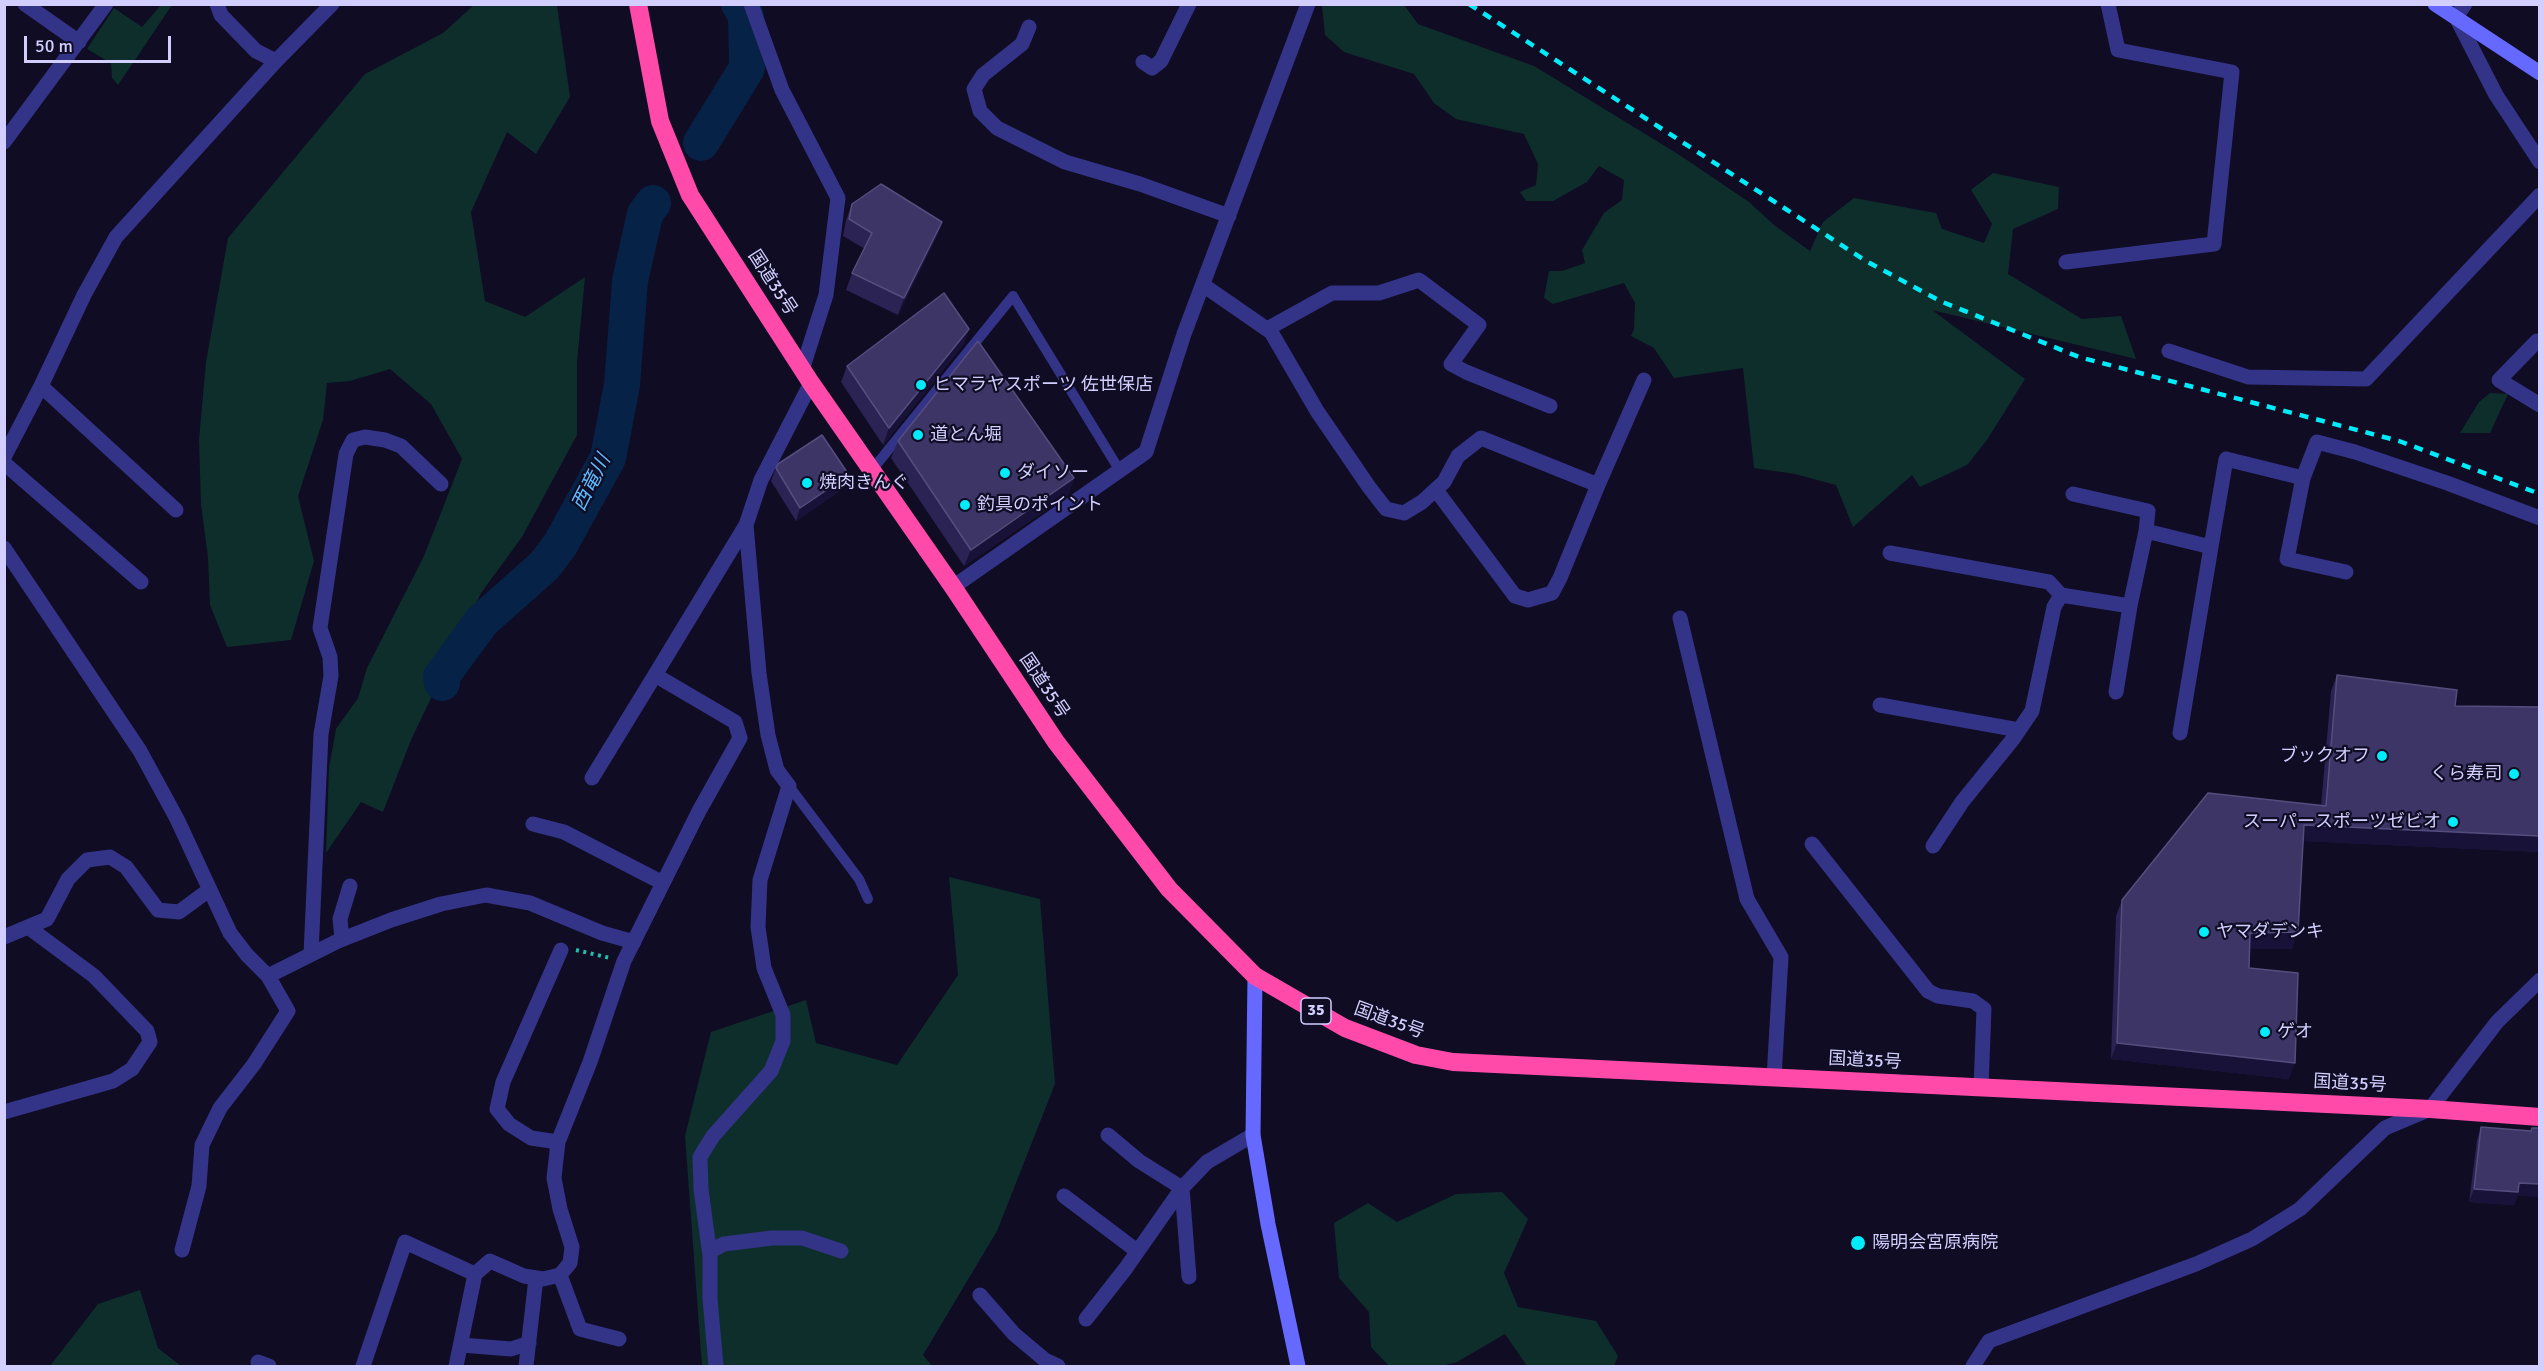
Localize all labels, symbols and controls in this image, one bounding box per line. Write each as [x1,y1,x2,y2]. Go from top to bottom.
scale bar [27,24,174,62]
text: 50 m [35,35,73,57]
street label: 国道35号 [743,246,801,320]
place label: ヒマラヤスポーツ 佐世保店 [933,374,1153,396]
marker: ヒマラヤスポーツ 佐世保店 [914,378,928,392]
place label: 道とん堀 [930,424,1002,446]
marker: 道とん堀 [911,428,925,442]
water label: 西竜川 [568,451,616,515]
place label: ダイソー [1017,462,1089,484]
marker: ダイソー [998,466,1012,480]
place label: 焼肉きんぐ [819,472,909,494]
marker: 焼肉きんぐ [800,476,814,490]
place label: 釣具のポイント [977,494,1103,516]
marker: 釣具のポイント [958,498,972,512]
street label: 国道35号 [1015,650,1073,722]
place label: ブックオフ [2280,745,2370,767]
marker: ブックオフ [2375,749,2389,763]
place label: くら寿司 [2430,763,2502,785]
marker: くら寿司 [2507,767,2521,781]
place label: スーパースポーツゼビオ [2243,811,2441,833]
marker: スーパースポーツゼビオ [2446,815,2460,829]
place label: ヤマダデンキ [2216,921,2324,943]
marker: ヤマダデンキ [2197,925,2211,939]
road number: 35 [1301,998,1331,1024]
street label: 国道35号 [1351,998,1427,1044]
place label: ゲオ [2277,1021,2313,1043]
marker: ゲオ [2258,1025,2272,1039]
street label: 国道35号 [1828,1048,1902,1074]
street label: 国道35号 [2313,1071,2387,1097]
place label: 陽明会宮原病院 [1872,1232,1998,1254]
marker: 陽明会宮原病院 [1849,1234,1867,1252]

